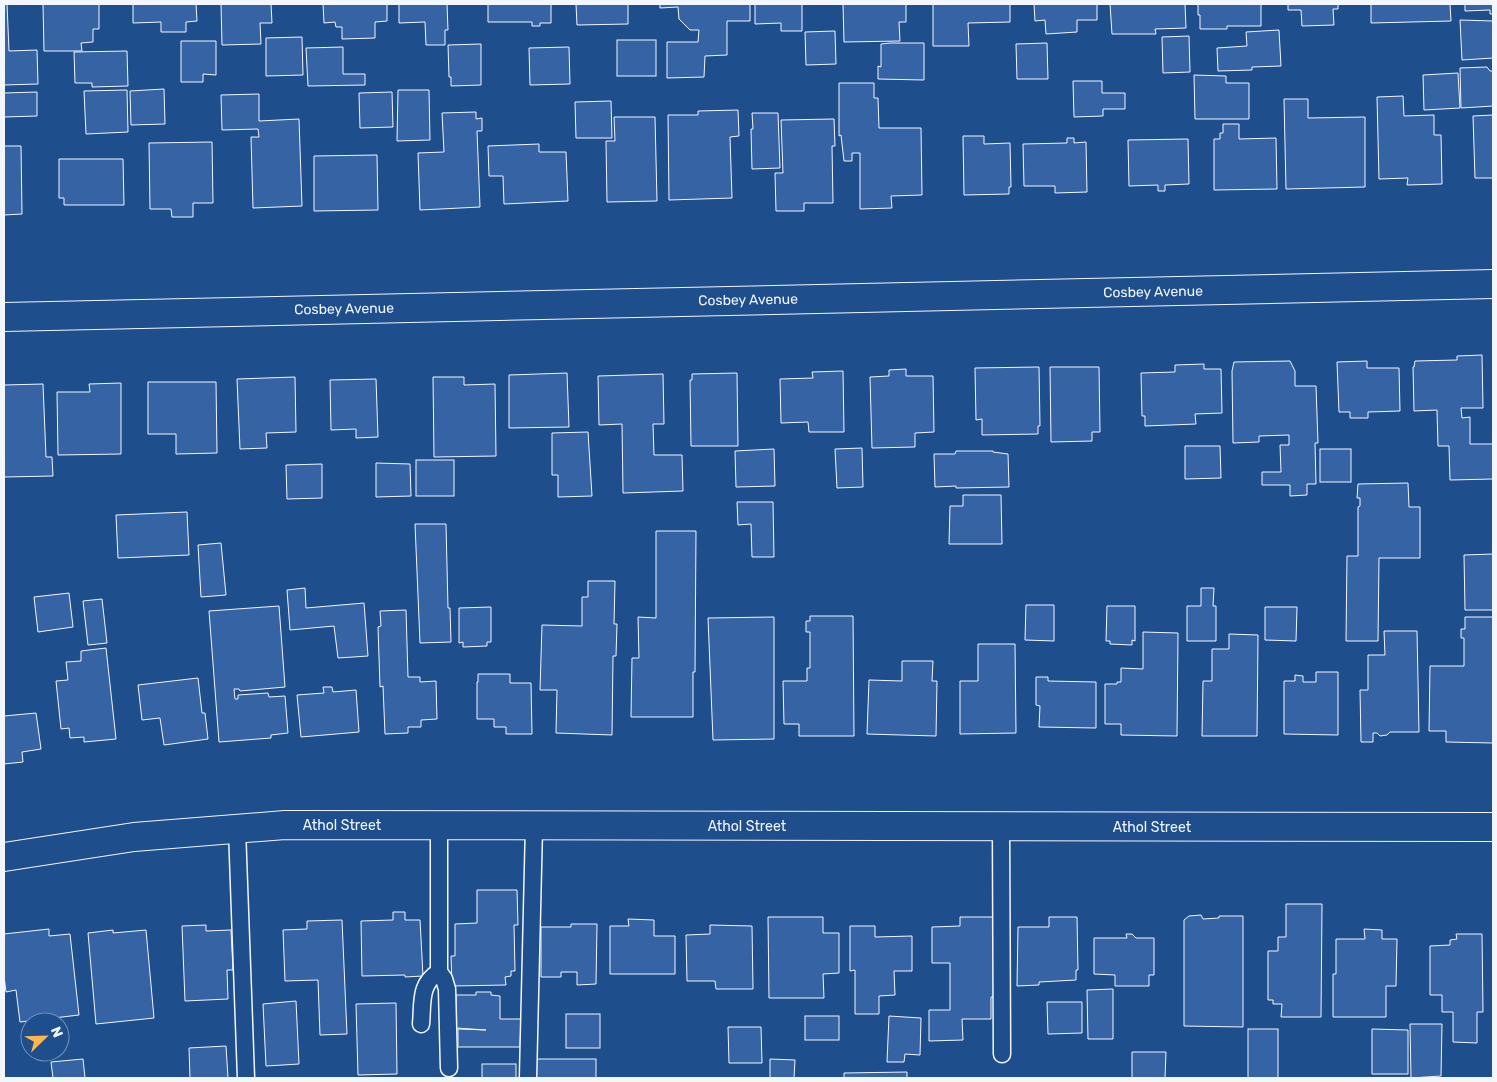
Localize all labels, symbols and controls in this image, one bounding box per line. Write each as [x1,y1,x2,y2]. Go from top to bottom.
street label: Cosbey Avenue [1103,283,1203,301]
street label: Cosbey Avenue [698,291,798,309]
street label: Cosbey Avenue [294,300,394,318]
street label: Athol Street [303,817,382,834]
street label: Athol Street [708,818,787,835]
street label: Athol Street [1113,819,1192,836]
north arrow [20,1012,70,1062]
text: N [47,1024,66,1040]

